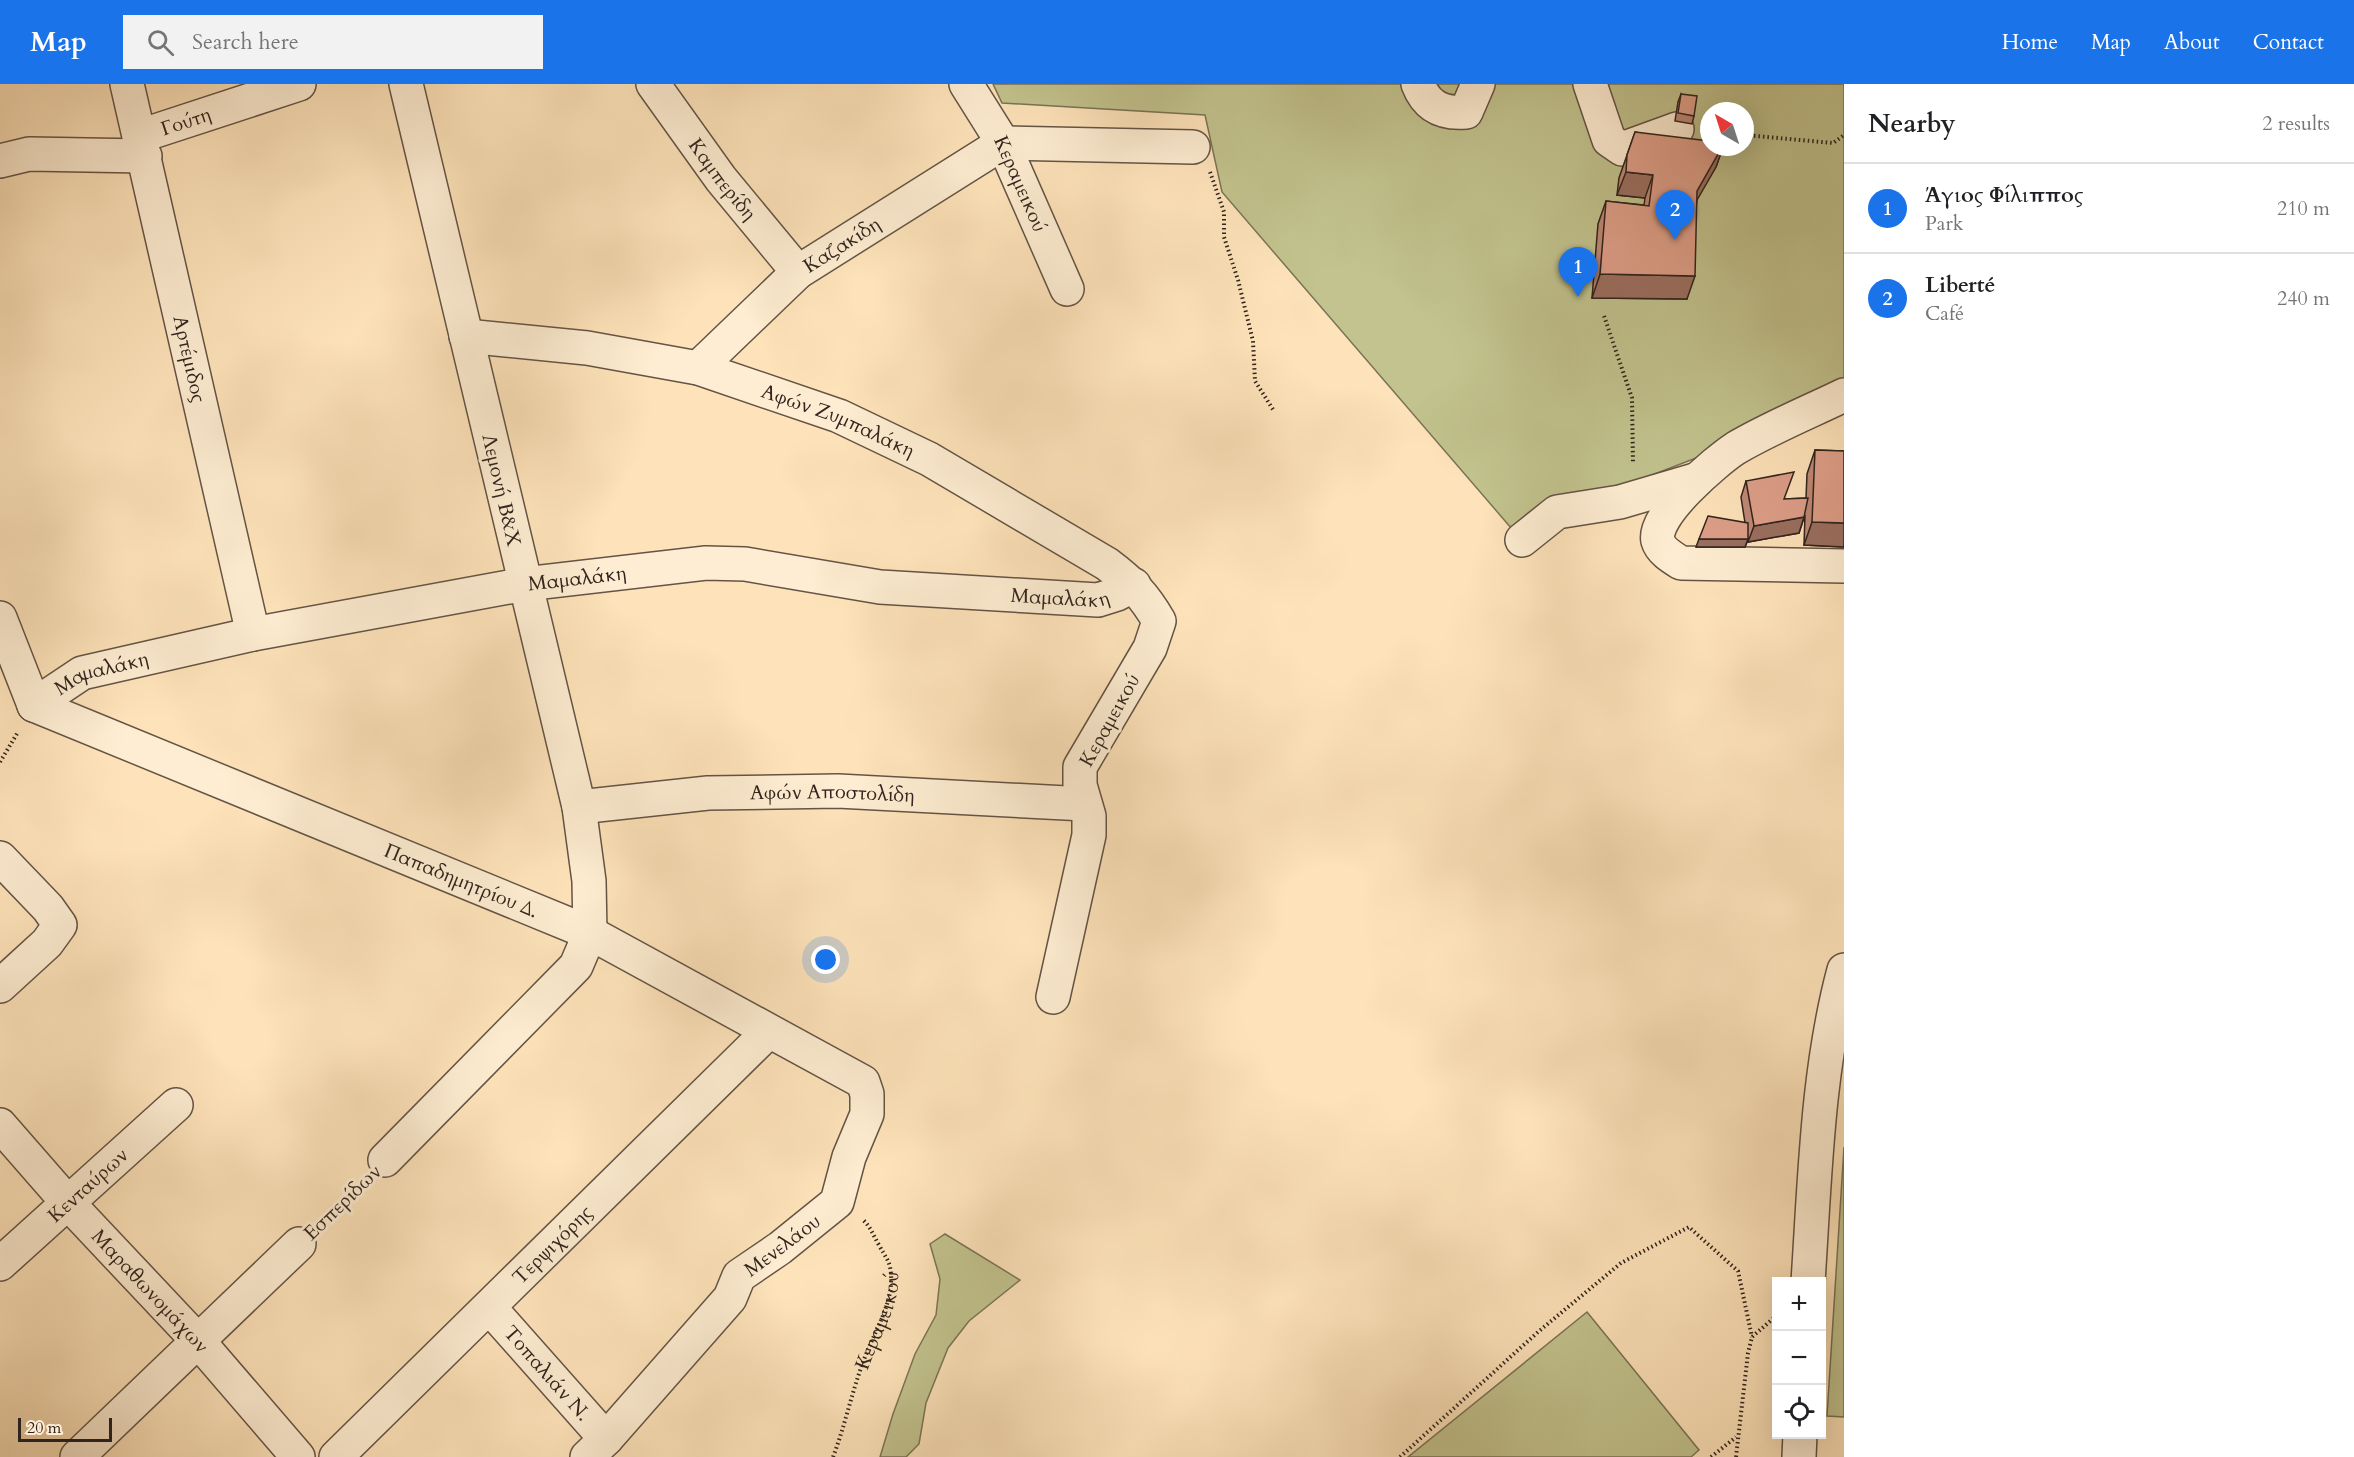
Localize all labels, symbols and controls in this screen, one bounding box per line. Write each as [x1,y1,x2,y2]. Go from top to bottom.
search box [123,15,543,69]
text: Map [30,23,87,61]
icon: search [144,26,177,59]
text: Search here [192,27,299,57]
text: Home [2002,28,2058,57]
text: Map [2091,28,2131,57]
text: About [2164,28,2220,57]
text: Contact [2253,28,2324,57]
street label: Γούτη [157,101,214,142]
north arrow [1700,102,1754,156]
text: Nearby [1868,106,1956,141]
text: 2 results [2262,110,2330,137]
street label: Κεραμεικού [987,131,1053,236]
street label: Καμπερίδη [682,133,763,226]
text: Άγιος Φίλιππος [1925,180,2083,210]
pin: 2 [1656,190,1694,240]
text: 1 [1882,195,1893,222]
text: 210 m [2277,195,2330,222]
text: Park [1925,210,1963,237]
street label: Καζακίδη [798,211,885,279]
pin: 1 [1558,248,1598,297]
text: Liberté [1925,270,1995,300]
text: 2 [1882,285,1893,312]
text: 240 m [2277,285,2330,312]
text: Café [1925,300,1964,327]
street label: Αρτέμιδος [166,313,213,406]
street label: Αφών Ζυμπαλάκη [758,378,919,464]
street label: Λεμονή Β&Χ [475,431,528,549]
street label: Μαμαλάκη [527,559,628,598]
street label: Μαμαλάκη [1010,582,1113,614]
street label: Μαμαλάκη [49,645,151,702]
street label: Κεραμεικού [1073,669,1146,772]
street label: Αφών Αποστολίδη [750,778,915,809]
street label: Παπαδημητρίου Δ. [380,837,542,924]
your location [811,945,840,974]
street label: Κενταύρων [42,1142,134,1229]
street label: Εσπερίδων [297,1158,387,1246]
street label: Τερψιχόρης [506,1199,599,1290]
street label: Μενελάου [738,1208,826,1283]
street label: Μαραθωνομάχων [85,1223,215,1359]
street label: Κεραμεικού [849,1271,905,1373]
map controls [1772,1277,1826,1439]
button: + [1772,1277,1826,1331]
street label: Τοπαλιάν Ν. [497,1320,597,1427]
button: − [1772,1331,1826,1385]
button: locate [1772,1385,1826,1439]
scale bar [18,1415,112,1442]
text: 20 m [27,1417,61,1439]

